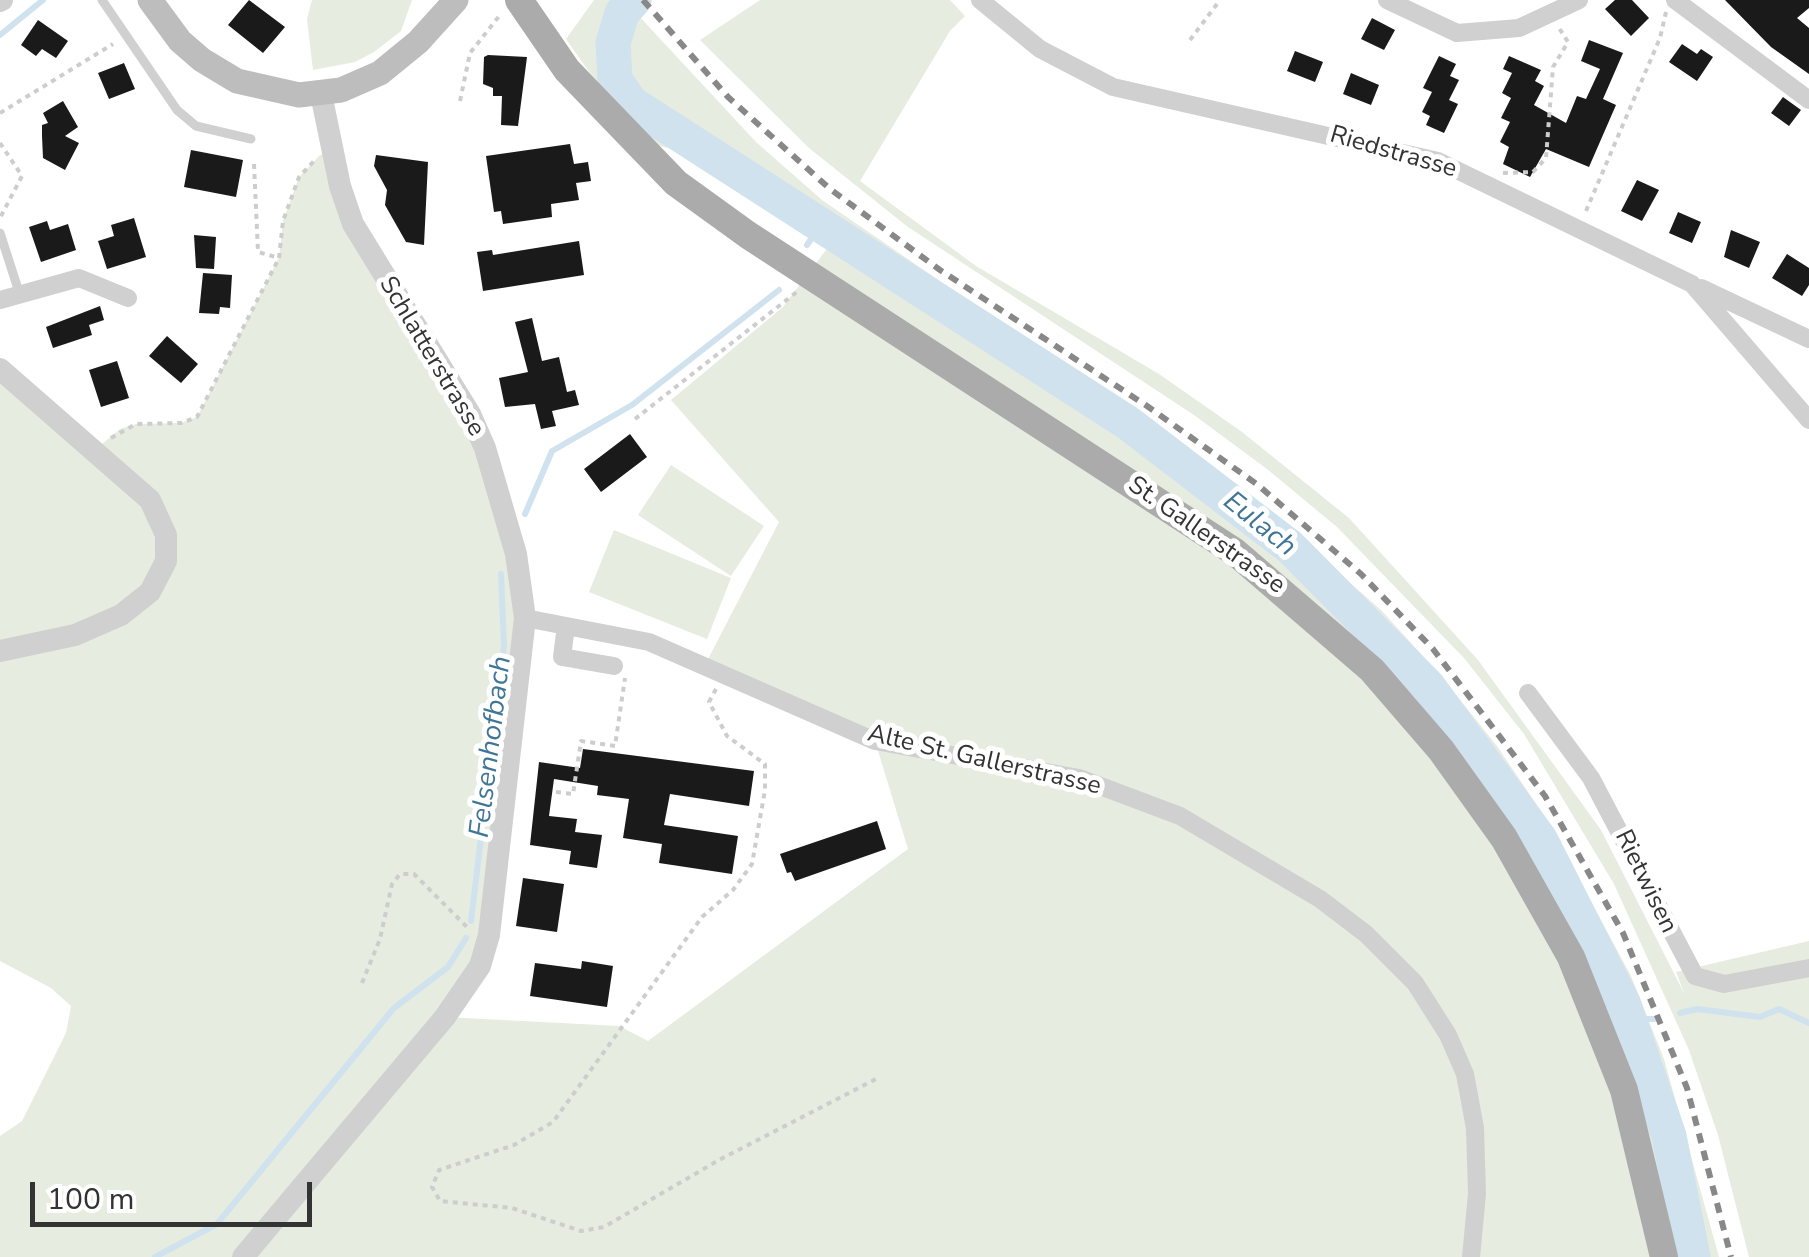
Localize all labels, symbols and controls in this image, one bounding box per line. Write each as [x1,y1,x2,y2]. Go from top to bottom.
street label: Riedstrasse [1326,121,1460,185]
street label: Schlatterstrasse [372,272,490,442]
street label: St. Gallerstrasse [1122,471,1290,601]
water label: Eulach [1216,486,1302,564]
water label: Felsenhofbach [464,654,520,840]
street label: Alte St. Gallerstrasse [864,720,1104,802]
street label: Rietwisen [1607,826,1683,938]
scale bar [35,1162,318,1224]
text: 100 m [47,1179,134,1220]

